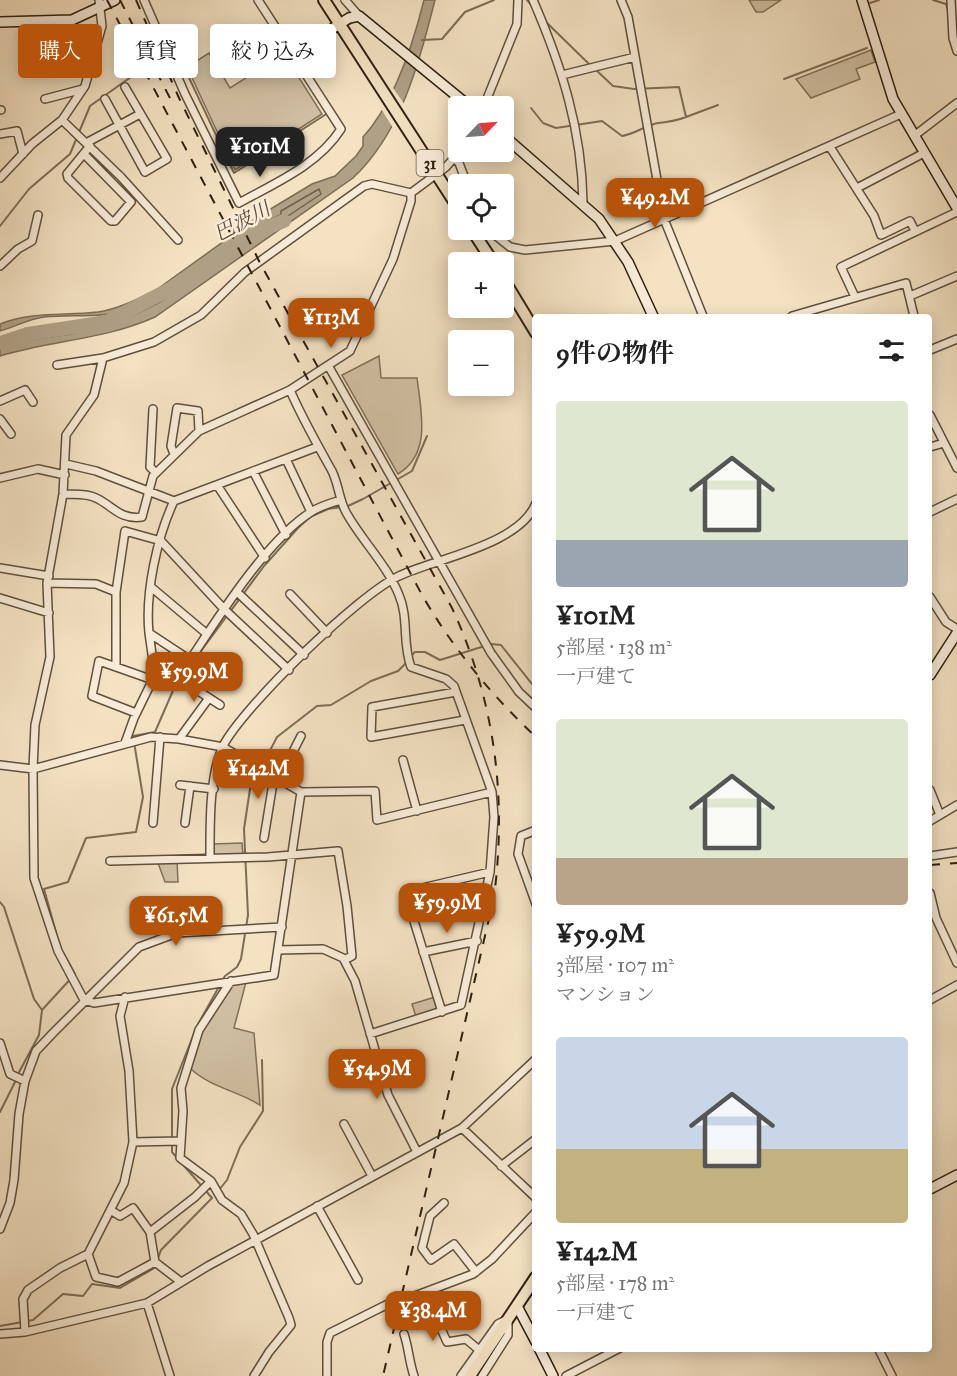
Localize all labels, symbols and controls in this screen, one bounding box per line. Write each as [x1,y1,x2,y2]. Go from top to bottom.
chip: 購入 [18,24,102,78]
chip: 賃貸 [114,24,198,78]
chip: 絞り込み [210,24,336,78]
north arrow [448,96,514,162]
map controls [448,96,514,396]
pin: ¥101M [218,127,302,178]
text: ¥101M [230,134,290,158]
road number: 31 [416,150,444,176]
button: locate [448,174,514,240]
pin: ¥49.2M [606,178,704,229]
text: ¥49.2M [620,185,690,209]
water label: 巴波川 [210,195,276,246]
button: + [448,252,514,318]
pin: ¥113M [289,298,373,349]
text: ¥113M [302,305,360,329]
button: − [448,330,514,396]
icon: filters [875,334,908,367]
text: 9件の物件 [556,337,674,369]
icon: home [678,440,786,548]
text: ¥101M [556,599,635,631]
text: 5部屋 · 138 m² [556,635,672,659]
pin: ¥59.9M [145,652,243,703]
text: ¥59.9M [160,659,228,683]
text: 一戸建て [556,664,636,688]
pin: ¥142M [216,749,300,800]
text: ¥142M [227,756,289,780]
icon: home [678,758,786,866]
pin: ¥59.9M [398,883,496,934]
text: ¥59.9M [413,890,481,914]
pin: ¥61.5M [127,896,225,947]
text: ¥61.5M [144,903,208,927]
text: ¥59.9M [556,917,645,949]
text: 3部屋 · 107 m² [556,953,674,977]
text: マンション [556,982,655,1006]
pin: ¥54.9M [328,1049,426,1100]
text: ¥54.9M [342,1056,412,1080]
icon: home [678,1076,786,1184]
text: ¥142M [556,1235,637,1267]
text: 5部屋 · 178 m² [556,1271,674,1295]
pin: ¥38.4M [384,1291,482,1342]
text: ¥38.4M [399,1298,467,1322]
text: 一戸建て [556,1300,636,1324]

